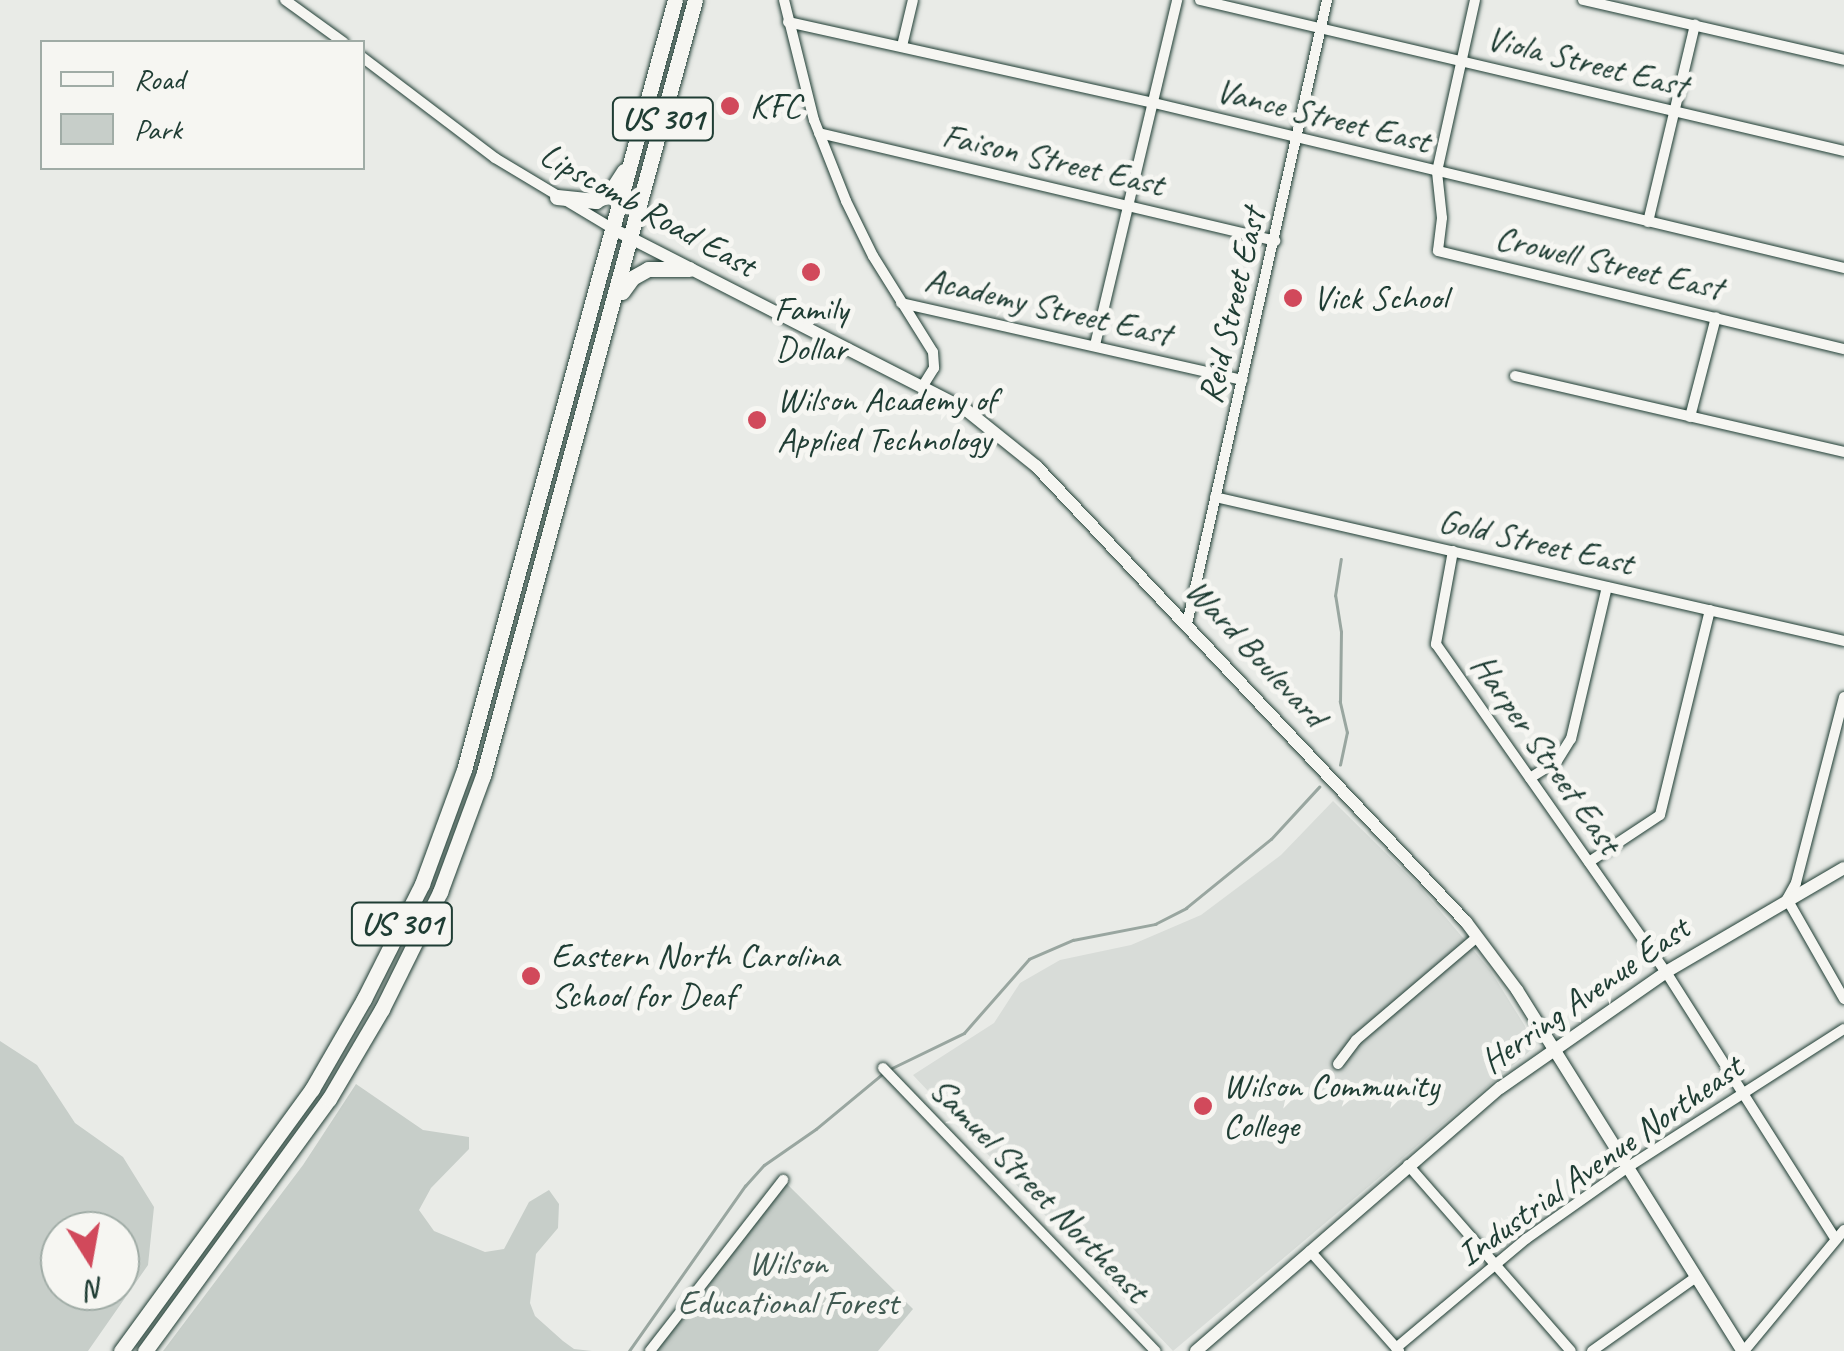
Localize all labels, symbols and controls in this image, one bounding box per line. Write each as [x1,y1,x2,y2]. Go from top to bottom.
street label: Viola Street East [1482,17,1692,107]
legend [40,40,365,170]
text: Road [134,60,184,98]
street label: Vance Street East [1211,69,1435,163]
place label: KFC [750,85,801,127]
road number: US 301 [610,92,716,146]
marker: KFC [719,95,741,117]
text: Park [134,110,182,148]
street label: Faison Street East [938,114,1168,206]
street label: Lipscomb Road East [533,133,763,287]
street label: Reid Street East [1189,204,1275,408]
street label: Crowell Street East [1491,216,1727,310]
street label: Academy Street East [920,258,1176,356]
marker: Family Dollar [800,261,822,283]
place label: Vick School [1313,277,1446,319]
marker: Vick School [1282,287,1304,309]
place label: Family Dollar [774,288,848,370]
place label: Wilson Academy of Applied Technology [777,379,997,461]
marker: Wilson Academy of Applied Technology [746,409,768,431]
street label: Gold Street East [1434,499,1638,585]
street label: Ward Boulevard [1176,569,1336,737]
street label: Harper Street East [1461,646,1631,862]
road number: US 301 [350,897,454,951]
street label: Herring Avenue East [1472,907,1698,1083]
place label: Eastern North Carolina School for Deaf [551,935,839,1017]
marker: Eastern North Carolina School for Deaf [520,965,542,987]
street label: Industrial Avenue Northeast [1449,1047,1751,1275]
place label: Wilson Community College [1223,1065,1439,1147]
street label: Samuel Street Northeast [921,1068,1157,1312]
marker: Wilson Community College [1192,1095,1214,1117]
north arrow [40,1211,140,1311]
park label: Wilson Educational Forest [678,1242,898,1324]
text: N [84,1270,107,1308]

